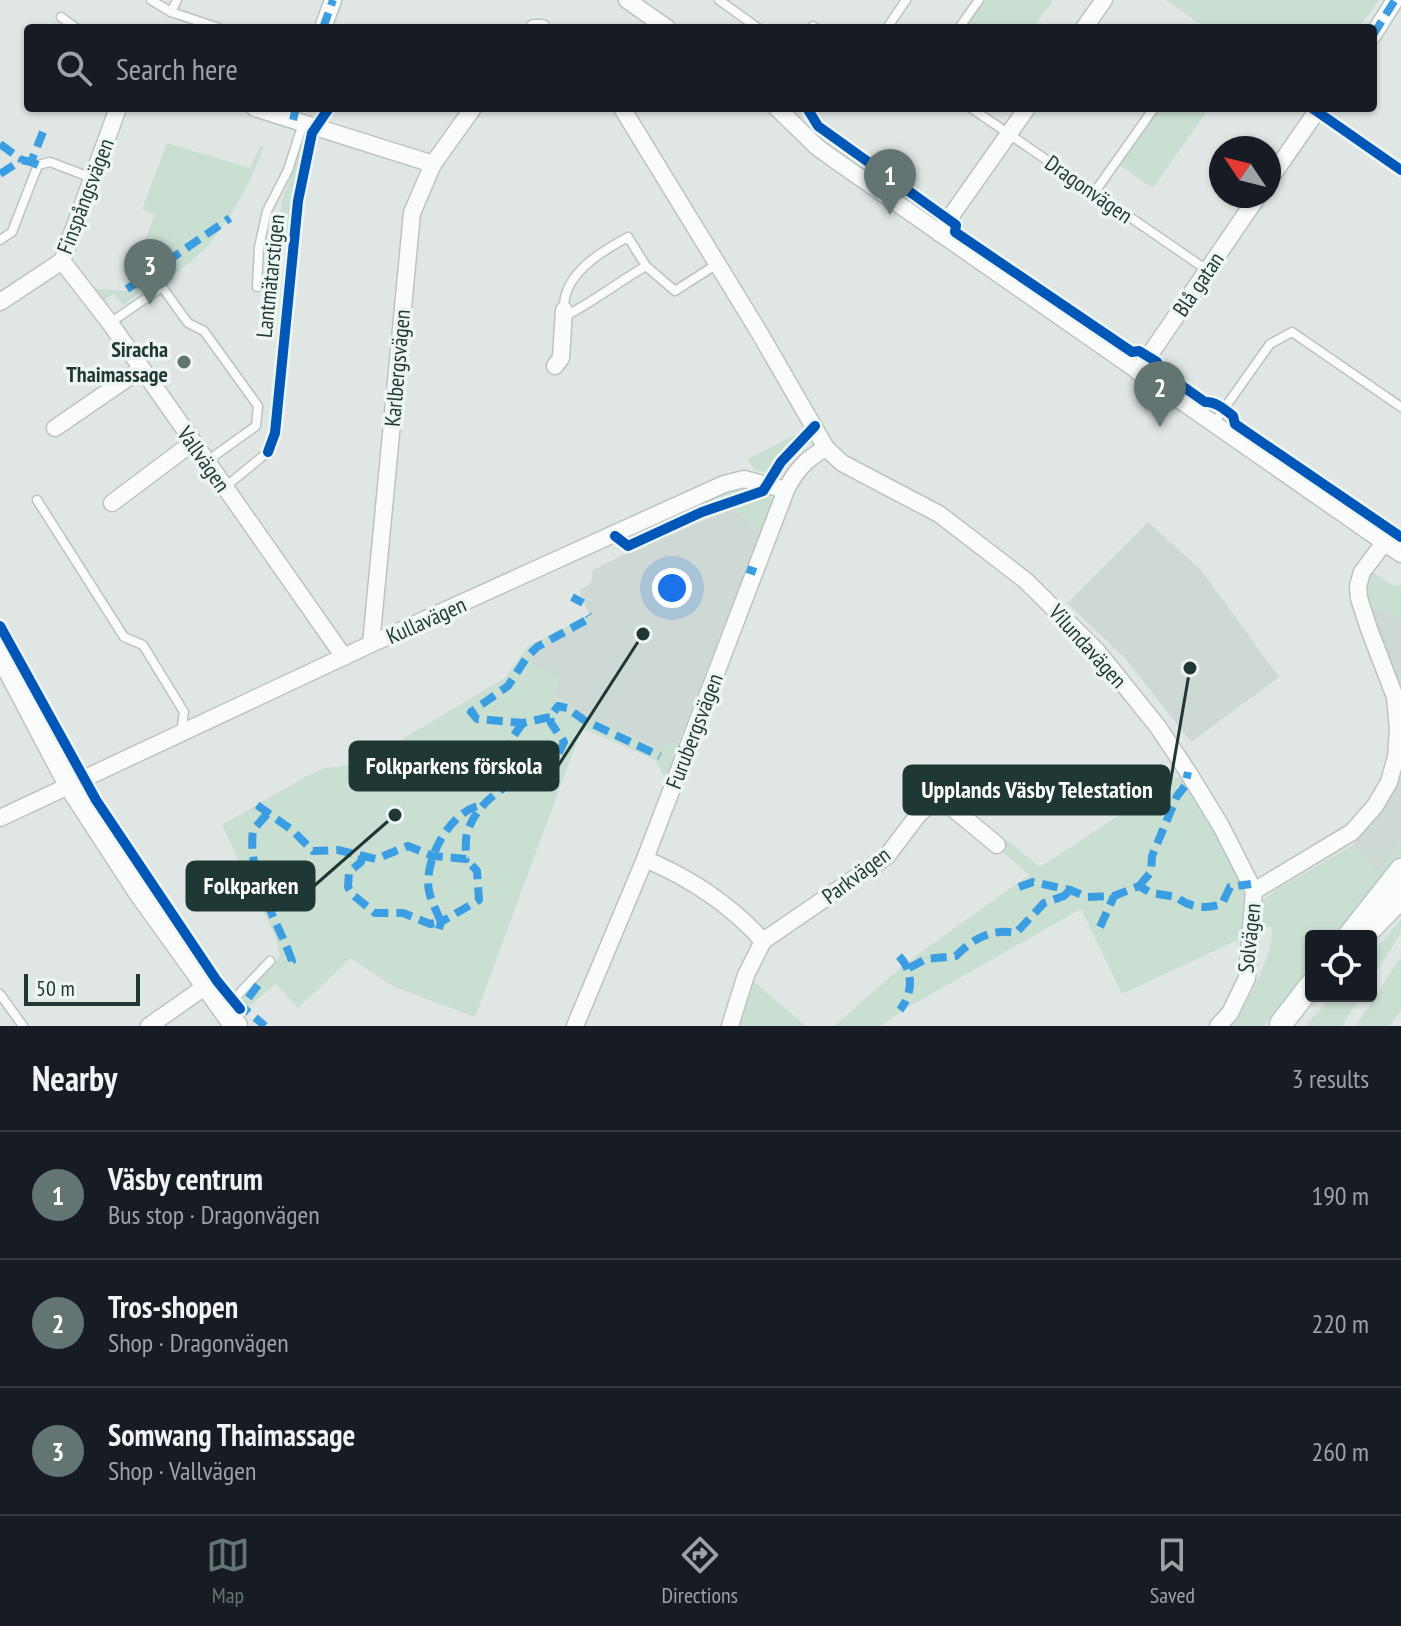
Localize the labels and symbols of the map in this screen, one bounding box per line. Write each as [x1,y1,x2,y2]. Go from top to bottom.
street label: Finspångsvägen [50,134,120,258]
north arrow [1209,136,1281,208]
pin: 1 [864,149,916,215]
street label: Dragonvägen [1040,149,1138,229]
street label: Lantmätarstigen [250,213,290,339]
pin: 3 [124,239,176,305]
street label: Blå gatan [1166,246,1230,322]
street label: Karlbergsvägen [378,308,416,428]
place label: Siracha Thaimassage [66,335,168,388]
marker: Siracha Thaimassage [175,353,193,371]
pin: 2 [1134,361,1186,427]
street label: Vallvägen [171,420,237,497]
your location [652,568,692,608]
street label: Kullavägen [382,590,470,650]
street label: Vilundavägen [1042,598,1133,694]
street label: Furubergsvägen [659,669,729,793]
callout: Folkparkens förskola [350,742,558,790]
text: Folkparkens förskola [366,750,542,781]
callout: Upplands Väsby Telestation [904,766,1169,814]
text: Upplands Väsby Telestation [921,774,1153,805]
street label: Parkvägen [816,840,896,910]
callout: Folkparken [187,862,314,910]
text: Folkparken [204,870,298,901]
street label: Solvägen [1231,902,1267,974]
scale bar [24,970,140,1006]

